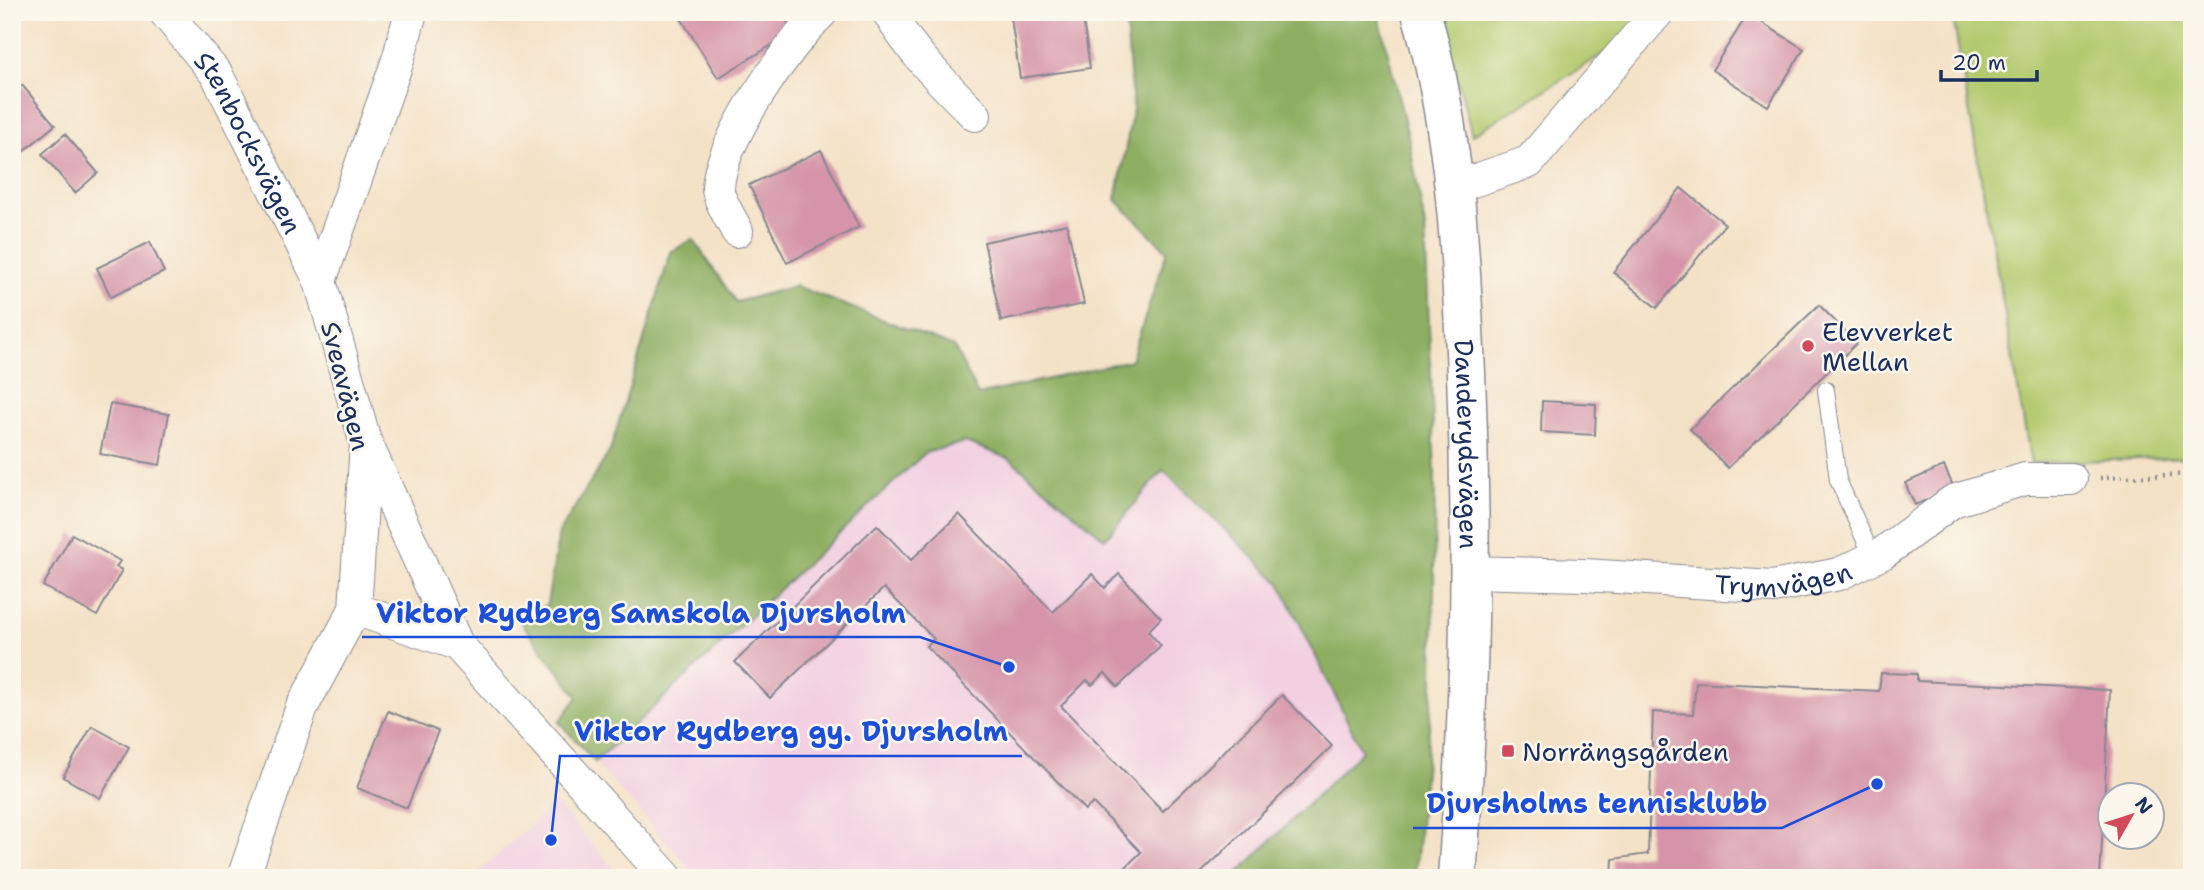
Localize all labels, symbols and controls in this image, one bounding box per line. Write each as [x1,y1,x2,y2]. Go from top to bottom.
scale bar [1941,38,2038,82]
street label: Stenbocksvägen [187,44,311,239]
text: 20 m [1952,49,2006,77]
place label: Elevverket Mellan [1822,314,1953,379]
street label: Sveavägen [313,318,379,454]
marker: Elevverket Mellan [1800,338,1816,354]
street label: Danderydsvägen [1447,339,1487,549]
street label: Trymvägen [1714,553,1857,605]
callout: Viktor Rydberg Samskola Djursholm [362,588,920,637]
text: Viktor Rydberg Samskola Djursholm [376,594,906,632]
callout: Viktor Rydberg gy. Djursholm [560,707,1022,756]
text: Viktor Rydberg gy. Djursholm [574,712,1008,750]
place label: Norrängsgården [1522,734,1729,769]
marker: Norrängsgården [1500,743,1516,759]
callout: Djursholms tennisklubb [1413,779,1782,828]
north arrow [2096,782,2166,852]
text: Djursholms tennisklubb [1427,784,1767,822]
text: N [2129,792,2158,819]

